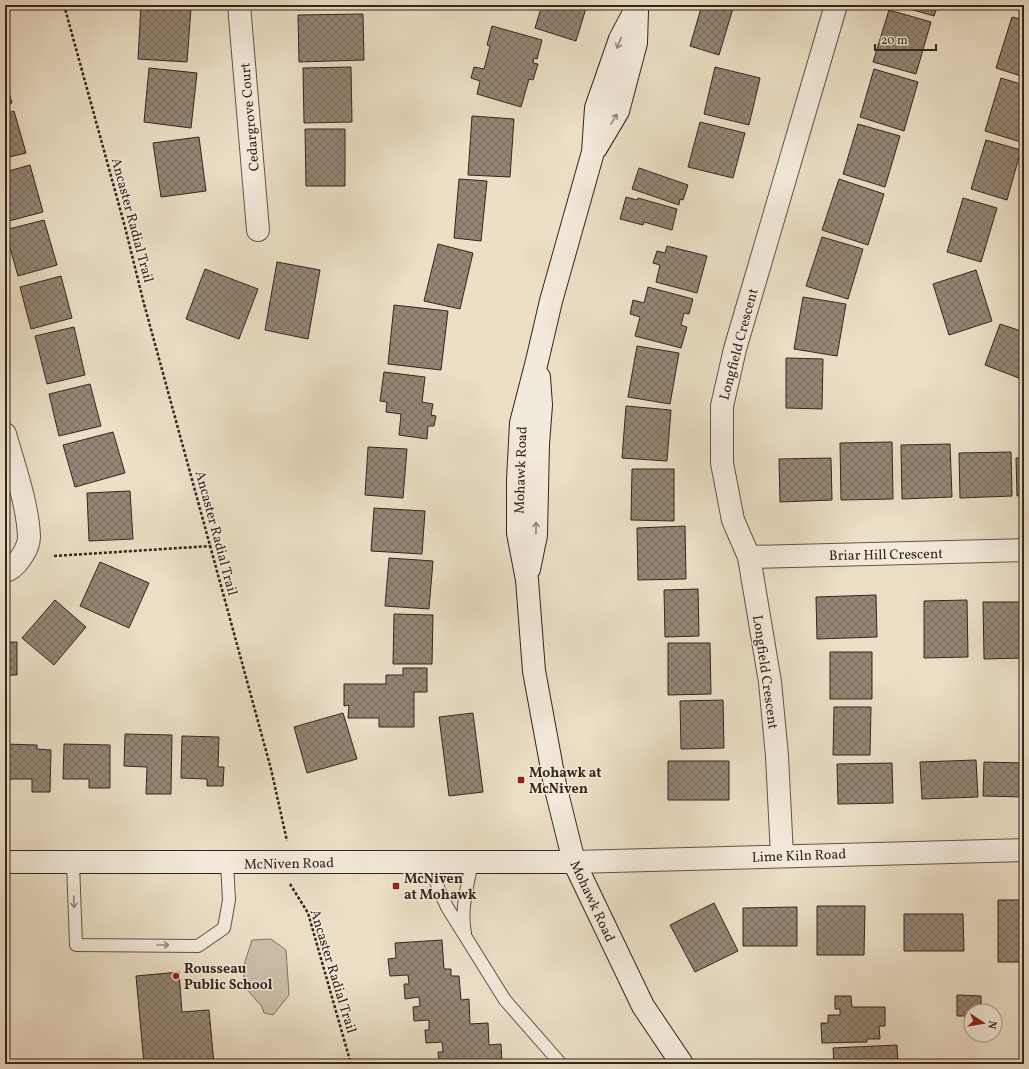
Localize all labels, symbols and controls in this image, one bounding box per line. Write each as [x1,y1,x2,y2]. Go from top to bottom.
scale bar [875,26,936,52]
text: 20 m [881,33,908,49]
one-way arrow [614,36,622,48]
street label: Cedargrove Court [236,62,265,172]
one-way arrow [610,113,618,125]
street label: Ancaster Radial Trail [106,156,157,285]
street label: Longfield Crescent [715,286,764,402]
street label: Mohawk Road [510,426,533,514]
street label: Ancaster Radial Trail [190,469,241,598]
one-way arrow [532,522,540,535]
street label: Briar Hill Crescent [829,545,943,566]
street label: Longfield Crescent [747,614,782,731]
place label: Mohawk at McNiven [529,764,602,799]
marker: Mohawk at McNiven [516,775,526,785]
street label: Lime Kiln Road [751,845,847,868]
street label: McNiven Road [244,854,334,875]
street label: Mohawk Road [564,858,619,946]
place label: McNiven at Mohawk [404,870,477,905]
marker: McNiven at Mohawk [391,881,401,891]
one-way arrow [70,895,78,908]
street label: Ancaster Radial Trail [305,907,360,1036]
one-way arrow [156,941,169,949]
place label: Rousseau Public School [184,960,273,995]
marker: Rousseau Public School [171,971,181,981]
north arrow [963,1003,1003,1043]
text: N [983,1019,999,1030]

